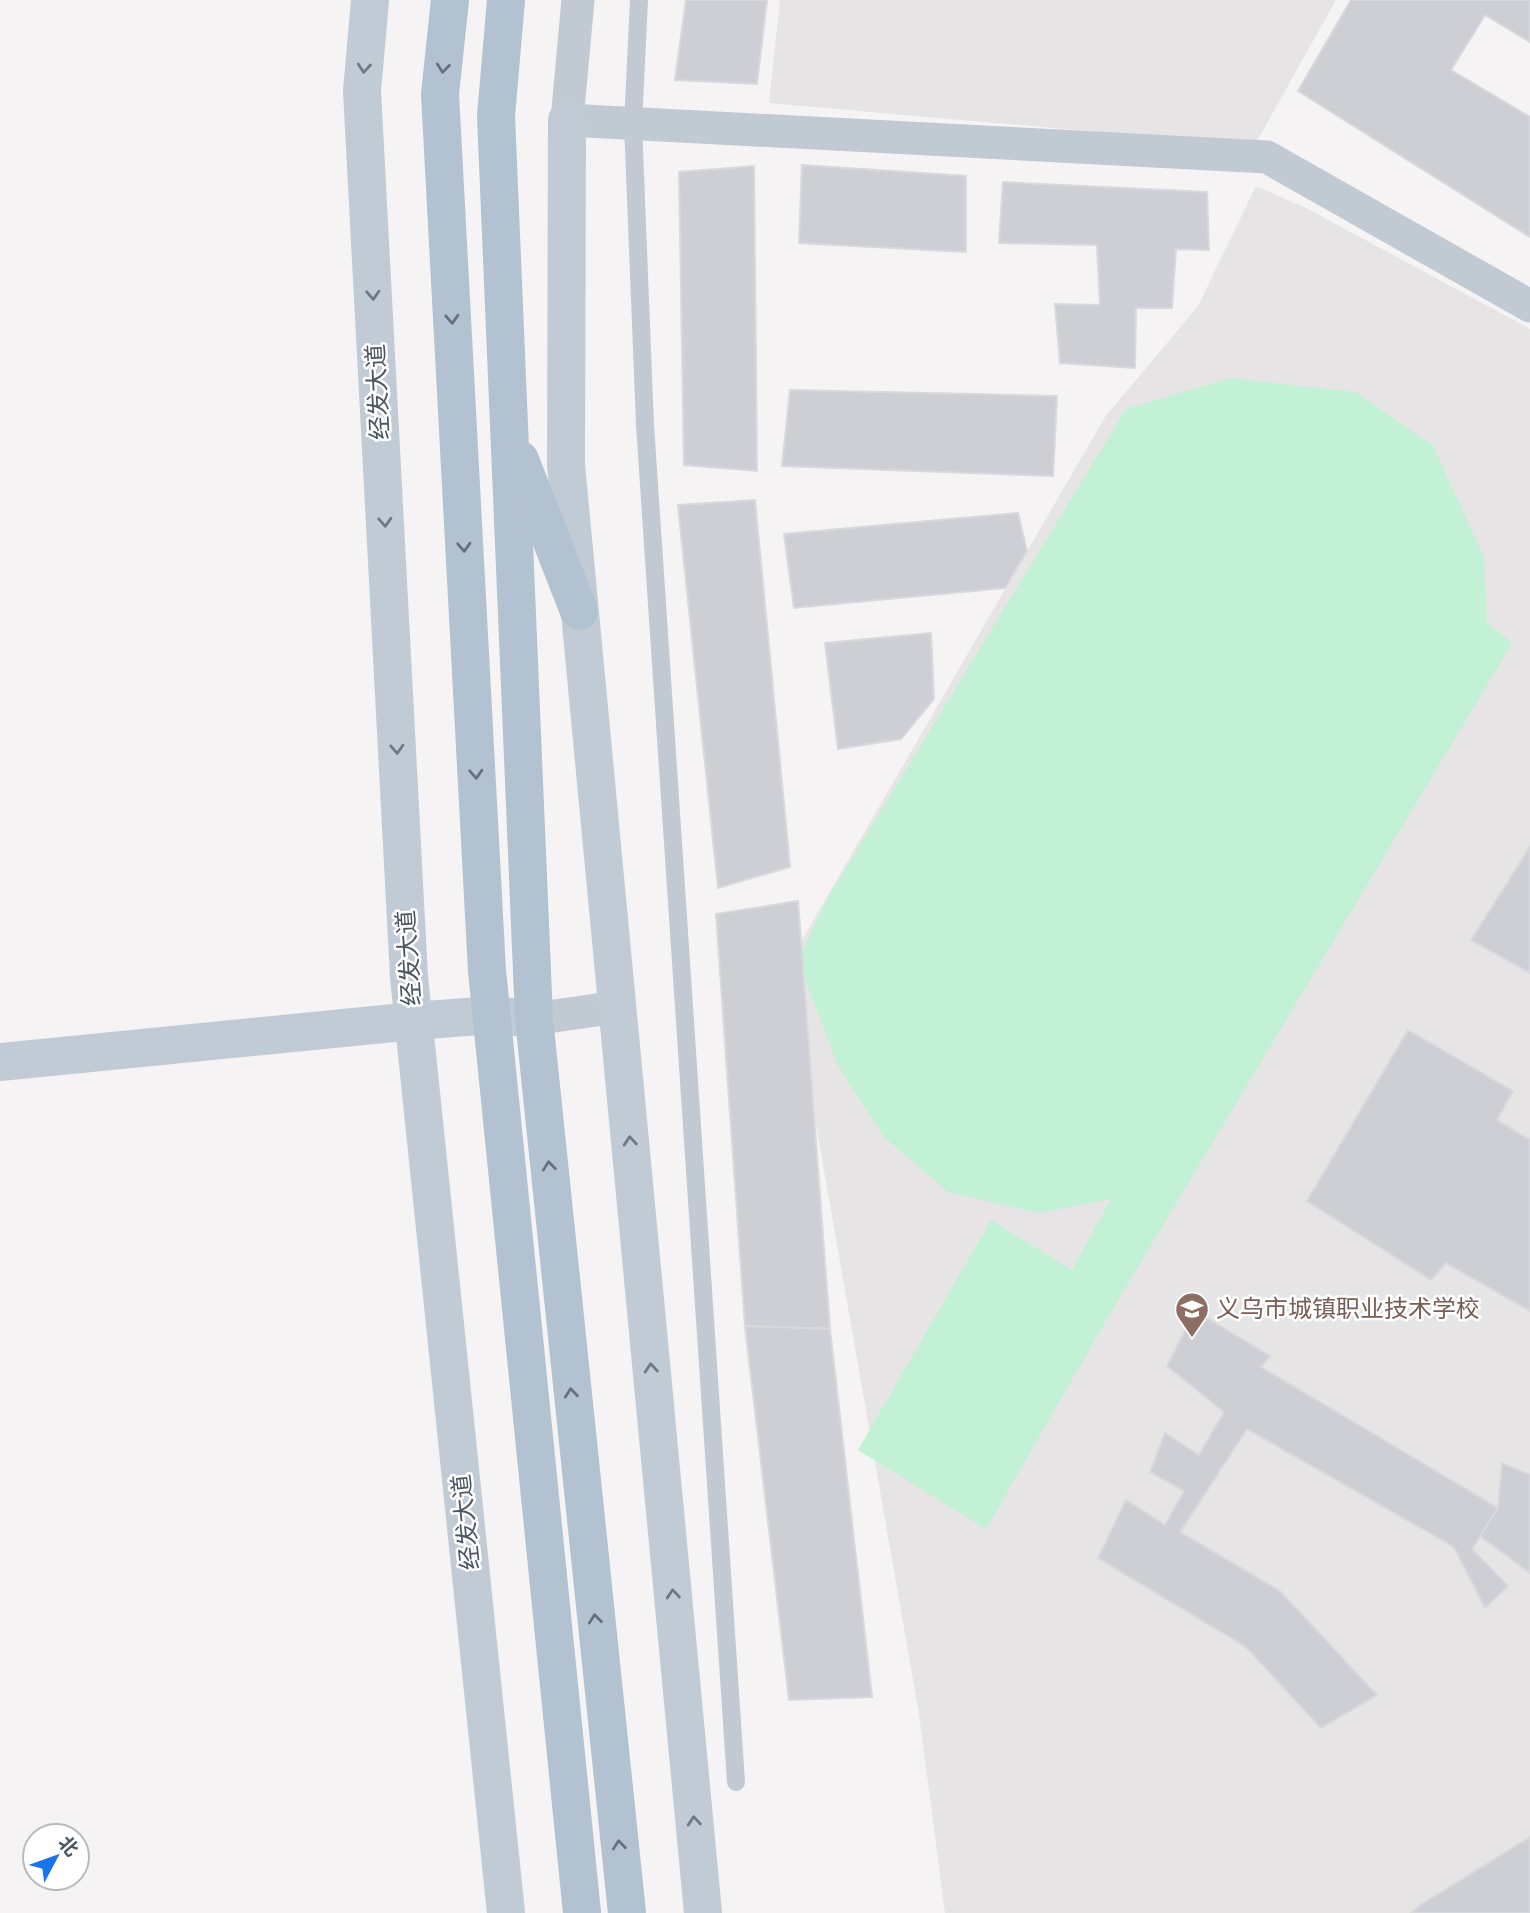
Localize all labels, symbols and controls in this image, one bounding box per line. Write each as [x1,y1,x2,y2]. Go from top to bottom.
one-way arrow [357,63,372,74]
one-way arrow [436,63,451,74]
one-way arrow [366,290,381,301]
one-way arrow [445,314,460,325]
street label: 经发大道 [360,343,396,441]
one-way arrow [378,517,393,528]
one-way arrow [457,541,472,552]
one-way arrow [390,744,405,755]
one-way arrow [469,768,484,779]
street label: 经发大道 [390,909,428,1007]
one-way arrow [623,1135,638,1146]
one-way arrow [541,1161,556,1172]
school or university icon: 义乌市城镇职业技术学校 [1173,1290,1211,1339]
place label: 义乌市城镇职业技术学校 [1216,1293,1480,1325]
one-way arrow [644,1362,659,1374]
one-way arrow [564,1387,579,1398]
street label: 经发大道 [445,1473,487,1571]
one-way arrow [666,1588,681,1599]
one-way arrow [587,1613,602,1625]
one-way arrow [687,1815,702,1826]
north arrow [21,1822,91,1892]
text: 北 [52,1831,84,1862]
one-way arrow [612,1839,627,1851]

